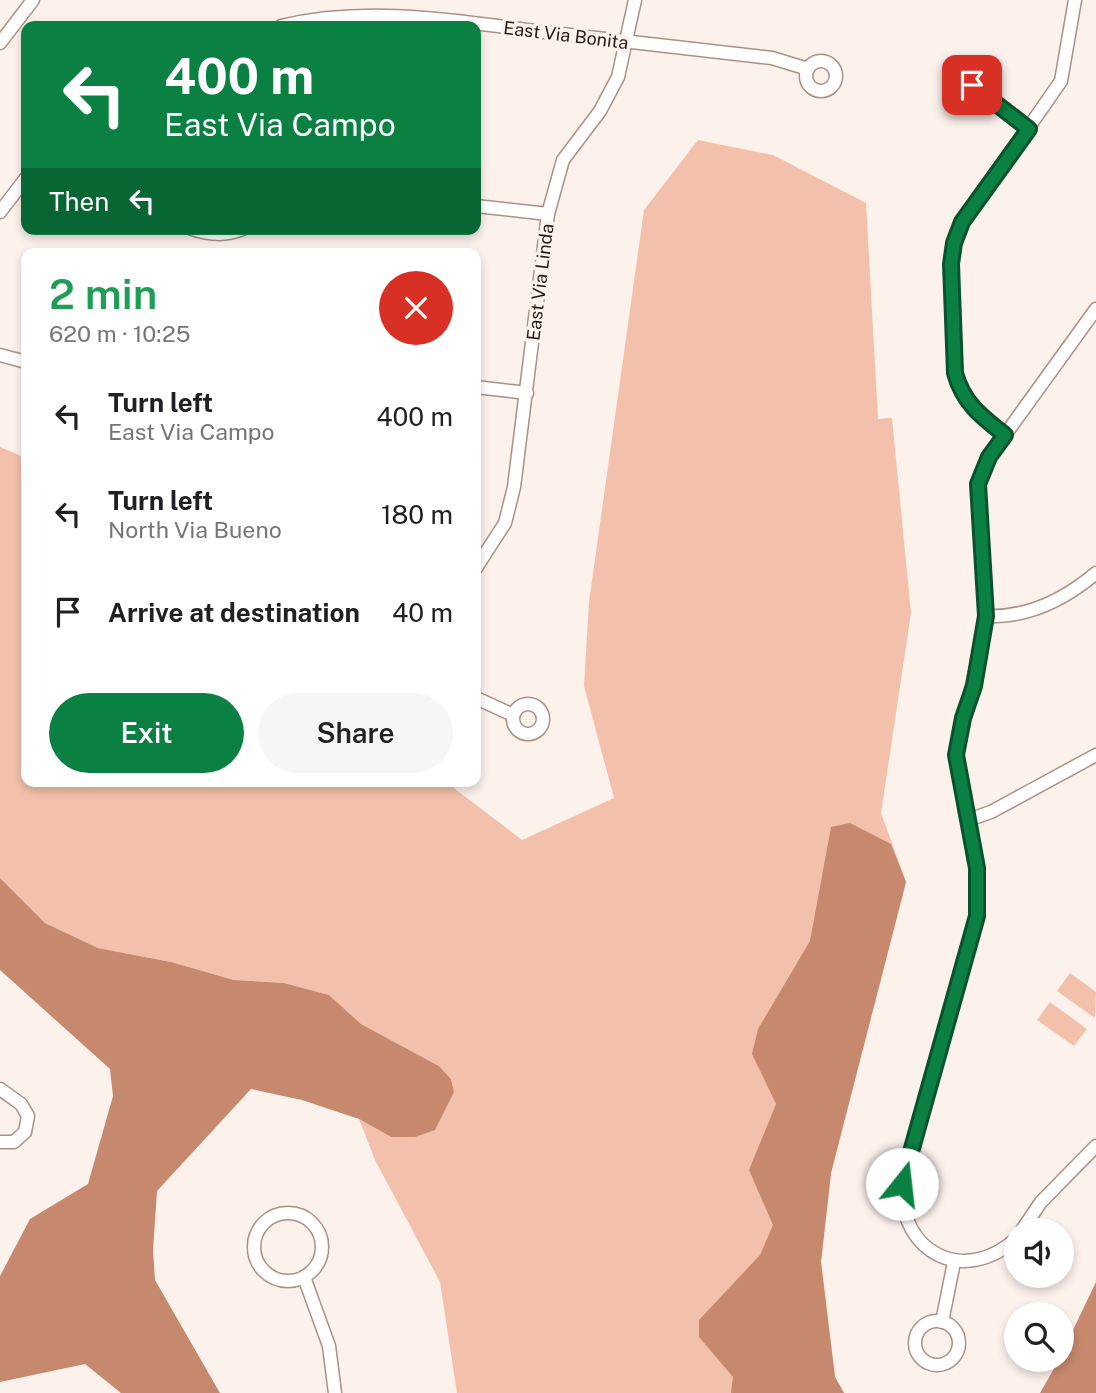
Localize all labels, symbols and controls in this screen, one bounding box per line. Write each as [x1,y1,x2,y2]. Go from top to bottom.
street label: East Via Bonita [502,17,630,53]
text: 400 m [164,47,314,105]
icon: left [49,49,140,140]
pin [942,55,1002,115]
icon: arrive [953,66,991,104]
text: East Via Campo [164,106,396,143]
icon: left [123,182,161,220]
text: Then [49,186,109,217]
street label: East Via Linda [522,222,558,342]
text: 2 min [49,269,157,318]
button: close [379,271,453,345]
text: 620 m · 10:25 [49,320,190,347]
text: Turn left [108,387,213,418]
icon: left [49,397,87,435]
text: 400 m [376,401,453,432]
text: East Via Campo [108,418,275,445]
text: Turn left [108,485,213,516]
icon: left [49,495,87,533]
text: 180 m [381,499,453,530]
text: North Via Bueno [108,516,282,543]
icon: arrive [49,593,87,631]
text: Arrive at destination [108,597,360,628]
text: 40 m [392,597,453,628]
button: Exit [49,693,244,773]
button: Share [258,693,453,773]
position arrow [865,1147,939,1221]
map controls [1004,1218,1074,1372]
button: sound [1004,1218,1074,1288]
button: search [1004,1302,1074,1372]

